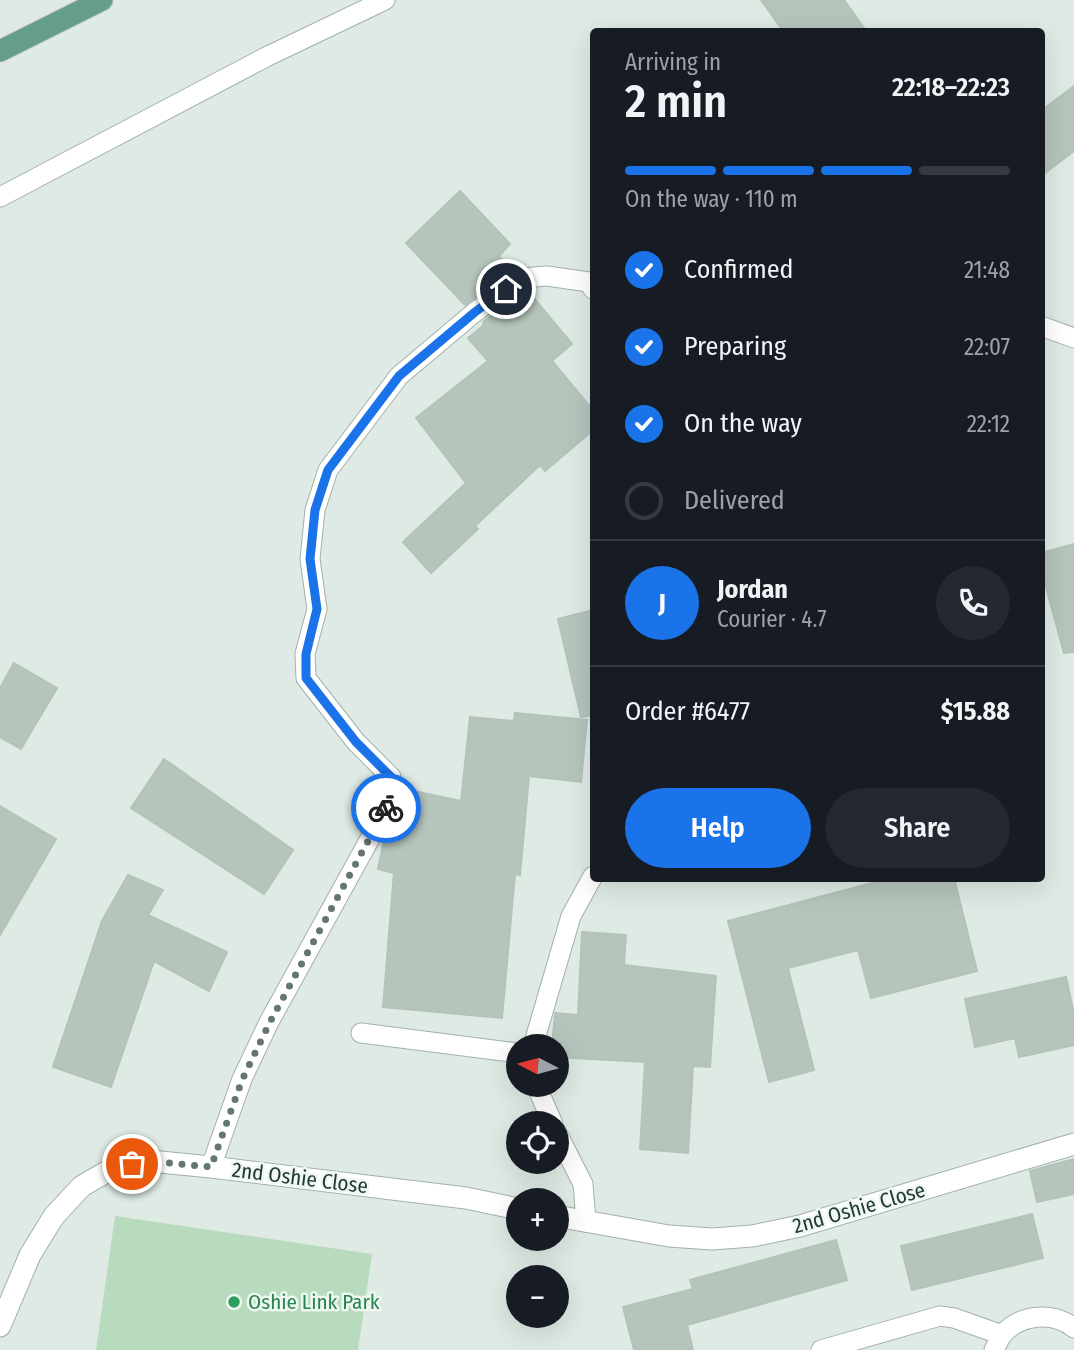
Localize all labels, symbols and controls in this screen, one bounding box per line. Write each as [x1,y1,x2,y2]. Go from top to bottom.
text: Arriving in [625,48,721,76]
text: 22:18–22:23 [892,72,1010,103]
text: 2 min [625,74,727,129]
text: On the way · 110 m [625,185,798,213]
icon: check [625,251,663,289]
text: Confirmed [684,254,794,285]
text: 21:48 [964,256,1010,284]
pin [476,259,536,319]
icon: home [487,270,525,308]
icon: check [625,328,663,366]
text: Preparing [684,331,786,362]
text: 22:07 [964,333,1010,361]
icon: check [625,405,663,443]
text: On the way [684,408,802,439]
text: 22:12 [967,410,1010,438]
text: Delivered [684,485,785,516]
button: phone [936,566,1010,640]
text: Jordan [717,574,788,605]
text: J [658,588,666,619]
text: Courier · 4.7 [717,605,827,633]
text: Order #6477 [625,696,750,727]
text: $15.88 [941,696,1010,727]
courier [351,773,421,843]
button: Help [625,788,811,868]
button: Share [825,788,1010,868]
icon: bike [367,789,405,827]
north arrow [506,1034,569,1097]
map controls [506,1034,569,1328]
button: locate [506,1111,569,1174]
pin [102,1134,162,1194]
icon: bag [113,1145,151,1183]
street label: 2nd Oshie Close [231,1157,369,1199]
street label: 2nd Oshie Close [790,1177,928,1239]
button: + [506,1188,569,1251]
button: − [506,1265,569,1328]
place label: Oshie Link Park [248,1289,380,1315]
marker: Oshie Link Park [226,1294,242,1310]

